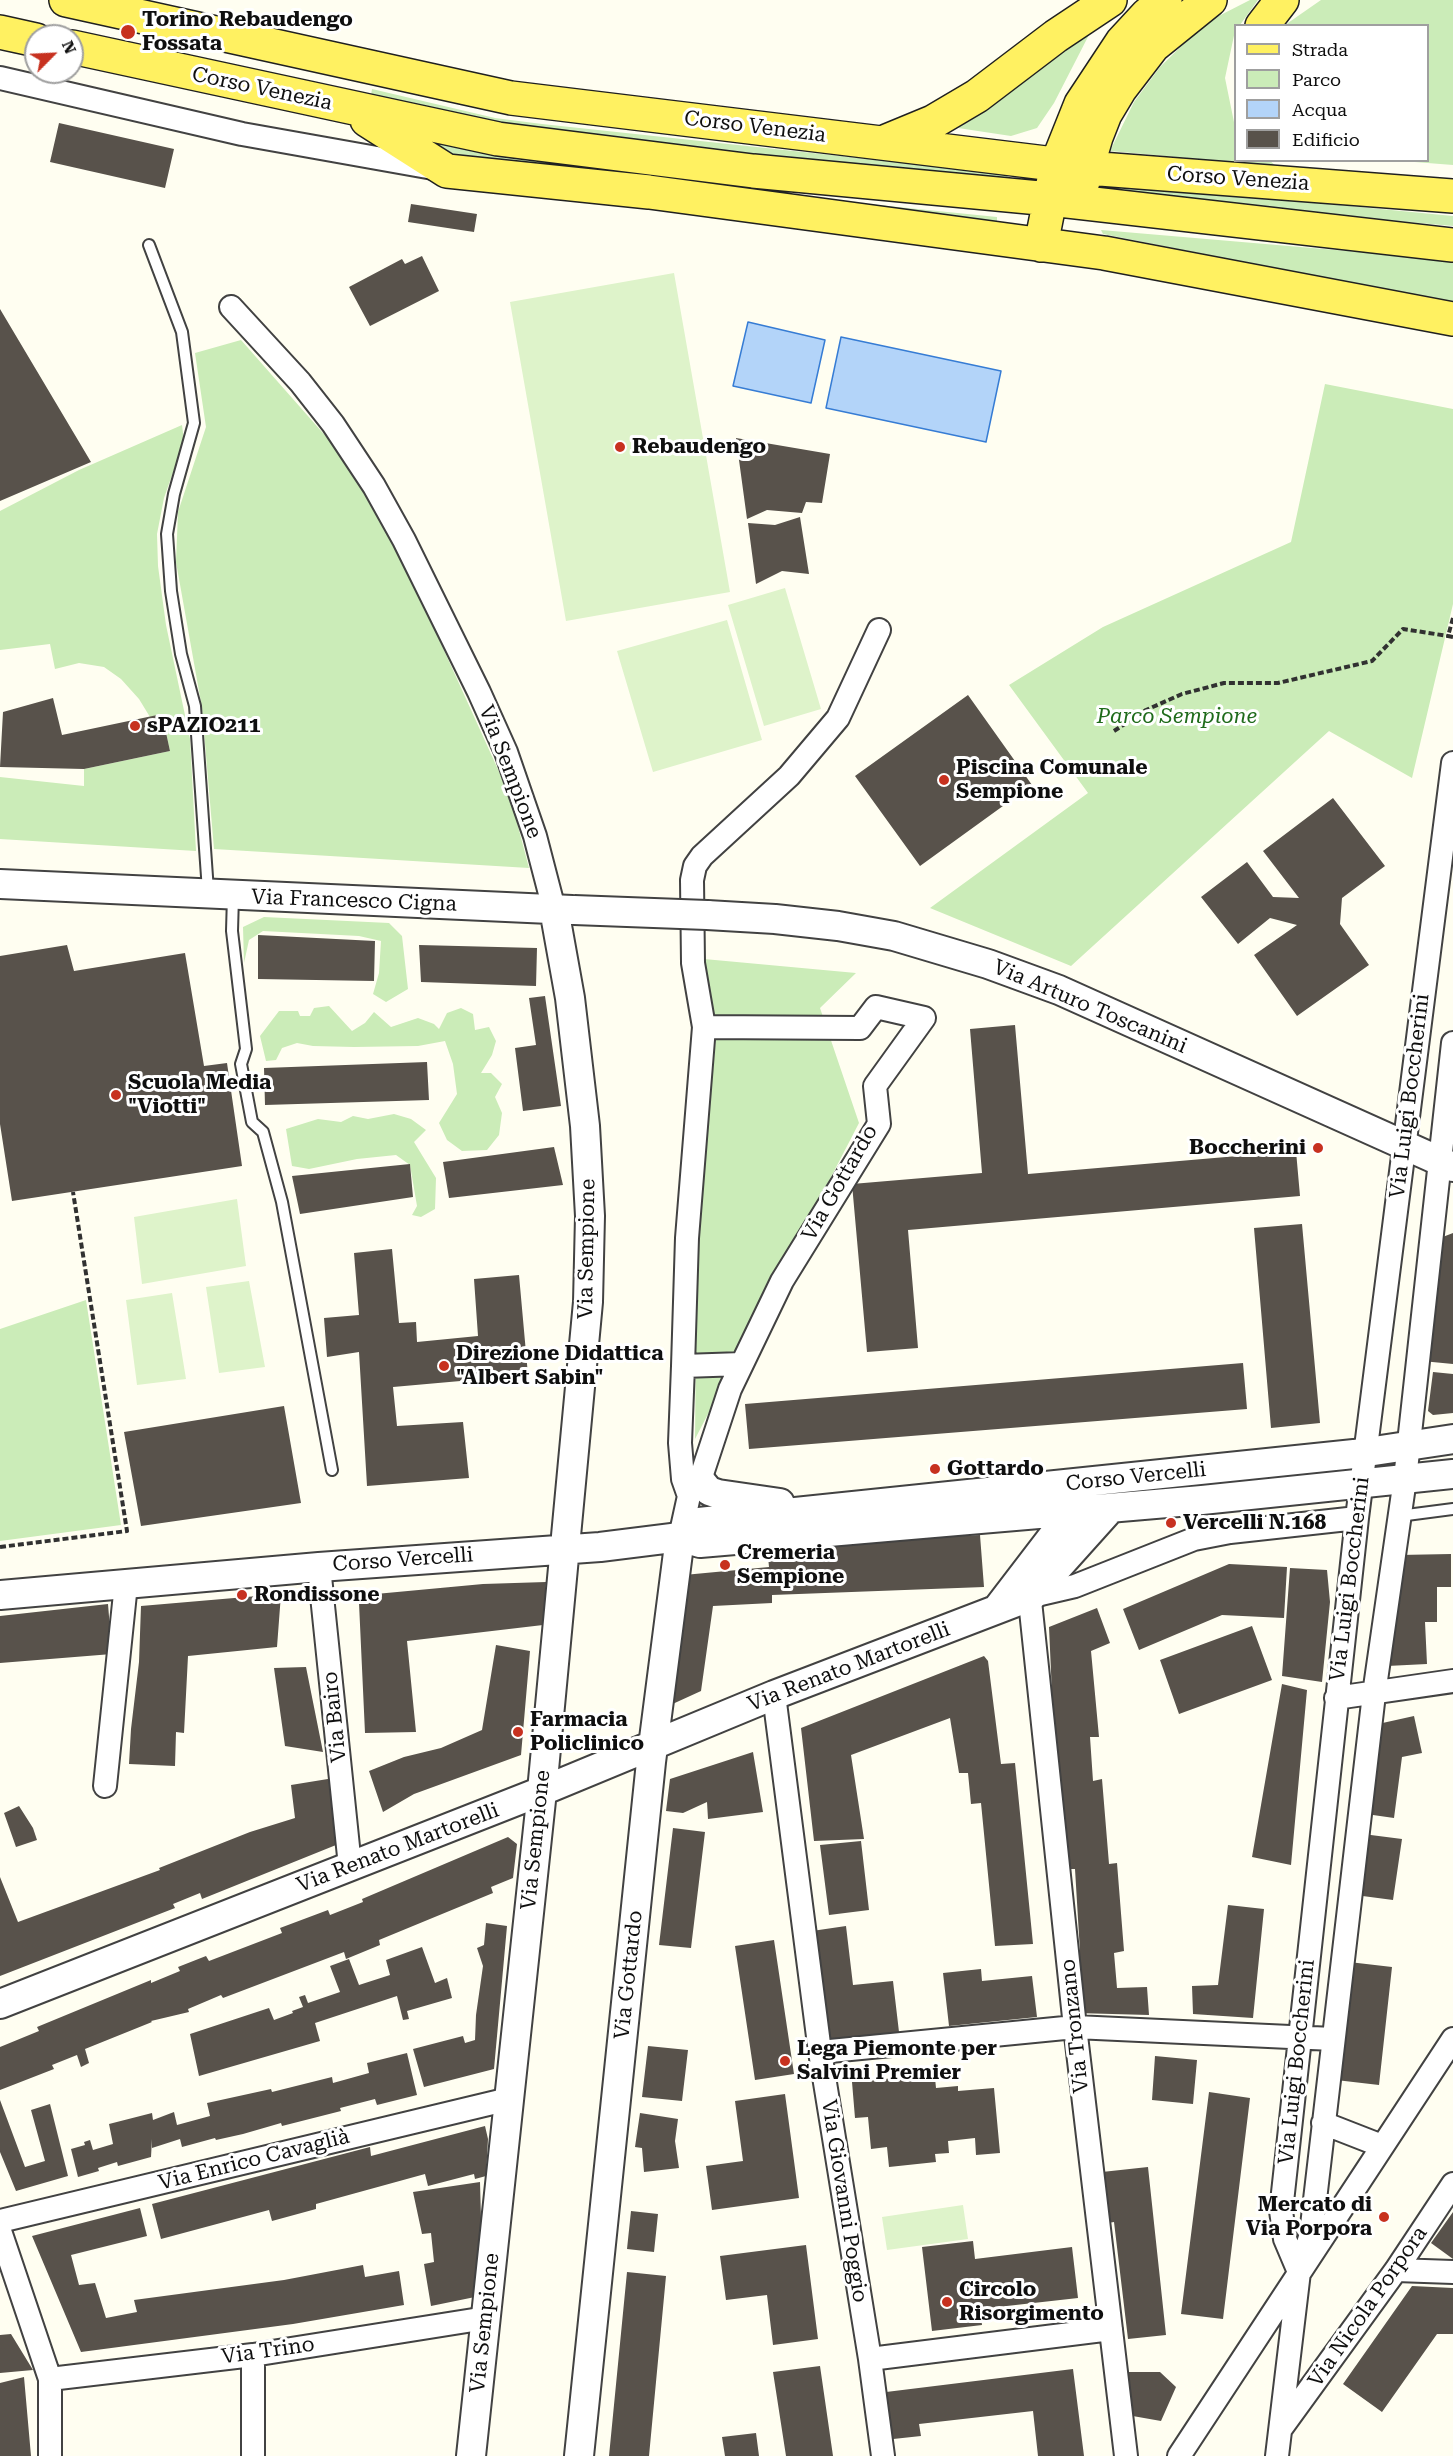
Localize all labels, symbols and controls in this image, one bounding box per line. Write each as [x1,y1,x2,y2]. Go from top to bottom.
place label: Torino Rebaudengo Fossata [142,7,353,57]
marker: Torino Rebaudengo Fossata [119,23,137,41]
north arrow [24,24,84,84]
legend [1234,24,1429,162]
text: N [58,38,80,57]
text: Strada [1292,39,1348,60]
street label: Corso Venezia [190,62,334,116]
text: Parco [1292,69,1341,90]
text: Acqua [1292,99,1347,120]
street label: Corso Venezia [683,106,827,148]
text: Edificio [1292,129,1360,150]
street label: Corso Venezia [1166,161,1310,197]
place label: Rebaudengo [632,434,766,460]
marker: Rebaudengo [613,440,627,454]
street label: Via Sempione [473,702,547,842]
park label: Parco Sempione [1097,704,1257,730]
place label: sPAZIO211 [147,713,261,739]
marker: sPAZIO211 [128,719,142,733]
place label: Piscina Comunale Sempione [956,755,1147,805]
marker: Piscina Comunale Sempione [937,773,951,787]
street label: Via Francesco Cigna [251,885,457,917]
street label: Via Arturo Toscanini [989,955,1191,1059]
street label: Via Luigi Boccherini [1385,992,1435,1200]
place label: Scuola Media "Viotti" [128,1070,271,1120]
marker: Scuola Media "Viotti" [109,1088,123,1102]
street label: Via Gottardo [797,1121,883,1245]
place label: Boccherini [1189,1135,1306,1161]
marker: Boccherini [1311,1141,1325,1155]
street label: Via Sempione [573,1179,601,1319]
place label: Direzione Didattica "Albert Sabin" [456,1341,664,1391]
marker: Direzione Didattica "Albert Sabin" [437,1359,451,1373]
place label: Gottardo [947,1456,1044,1482]
street label: Corso Vercelli [1065,1457,1207,1497]
marker: Gottardo [928,1462,942,1476]
street label: Via Luigi Boccherini [1325,1475,1375,1683]
place label: Vercelli N.168 [1183,1510,1326,1536]
marker: Vercelli N.168 [1164,1516,1178,1530]
place label: Cremeria Sempione [737,1540,844,1590]
street label: Corso Vercelli [332,1543,474,1577]
marker: Cremeria Sempione [718,1558,732,1572]
place label: Rondissone [254,1582,379,1608]
marker: Rondissone [235,1588,249,1602]
street label: Via Renato Martorelli [744,1617,954,1717]
street label: Via Bairo [318,1670,352,1764]
place label: Farmacia Policlinico [530,1707,644,1757]
marker: Farmacia Policlinico [511,1725,525,1739]
street label: Via Sempione [516,1769,556,1911]
street label: Via Renato Martorelli [293,1798,503,1898]
street label: Via Gottardo [610,1909,648,2041]
street label: Via Tronzano [1055,1958,1095,2094]
street label: Via Luigi Boccherini [1274,1958,1320,2166]
place label: Lega Piemonte per Salvini Premier [797,2036,997,2086]
marker: Lega Piemonte per Salvini Premier [778,2054,792,2068]
street label: Via Giovanni Poggio [816,2098,872,2304]
street label: Via Enrico Cavaglià [156,2124,352,2196]
place label: Mercato di Via Porpora [1246,2192,1372,2242]
marker: Mercato di Via Porpora [1377,2210,1391,2224]
street label: Via Nicola Porpora [1303,2222,1433,2392]
street label: Via Sempione [465,2252,505,2394]
place label: Circolo Risorgimento [959,2277,1104,2327]
marker: Circolo Risorgimento [940,2295,954,2309]
street label: Via Trino [220,2332,316,2370]

